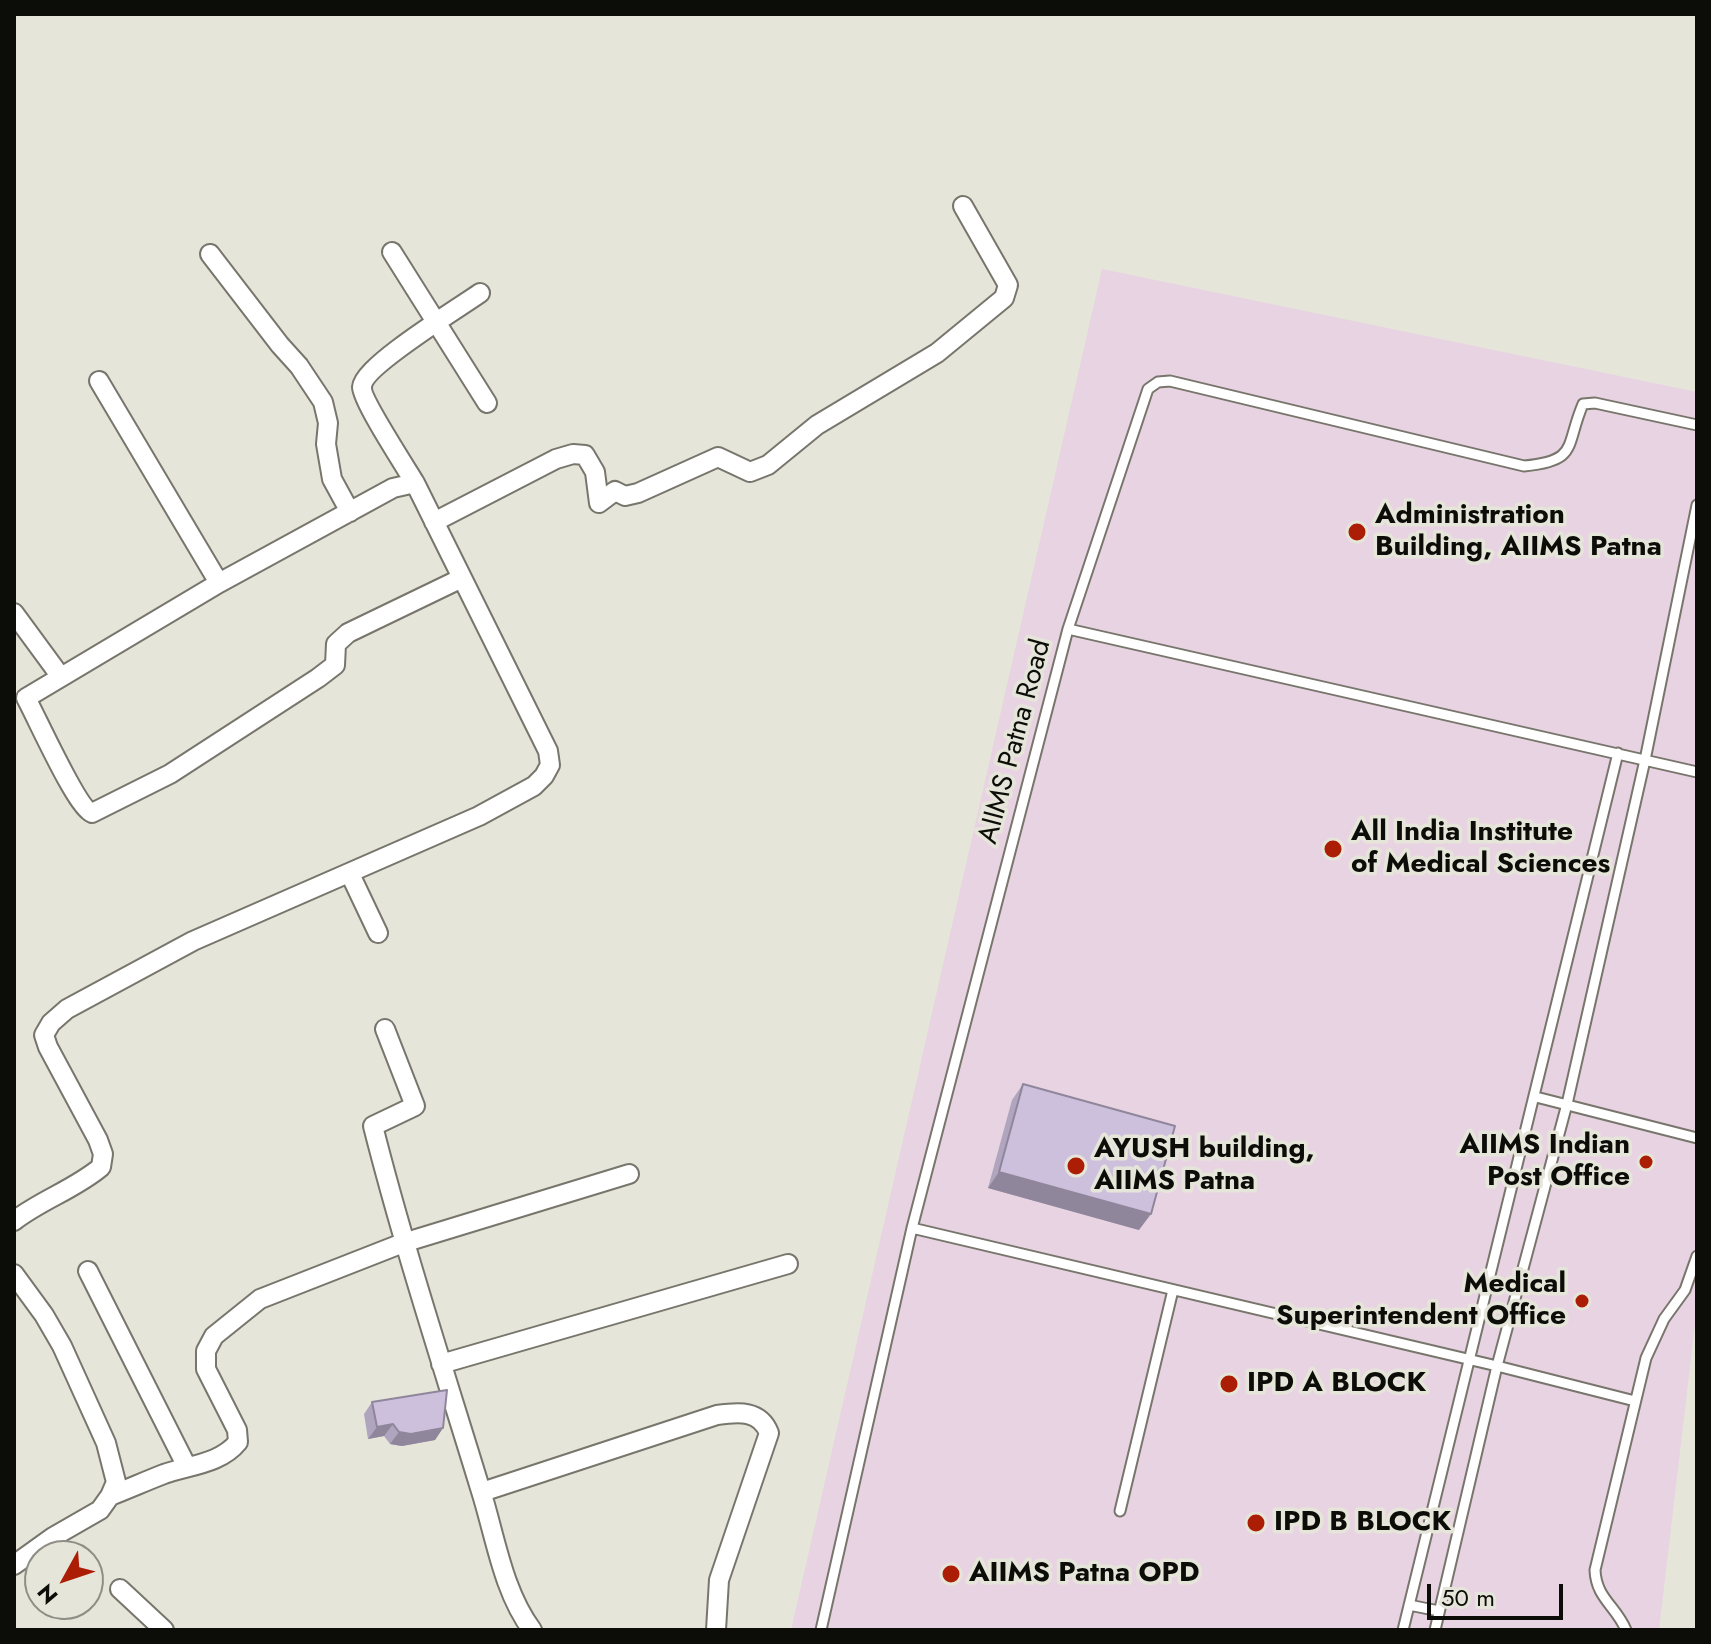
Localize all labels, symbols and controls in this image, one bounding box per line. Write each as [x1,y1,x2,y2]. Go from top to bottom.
place label: Administration Building, AIIMS Patna [1375,499,1662,565]
marker: Administration Building, AIIMS Patna [1346,521,1368,543]
street label: AIIMS Patna Road [973,636,1059,848]
place label: All India Institute of Medical Sciences [1351,816,1610,882]
marker: All India Institute of Medical Sciences [1322,838,1344,860]
place label: AIIMS Indian Post Office [1459,1129,1630,1195]
place label: AYUSH building, AIIMS Patna [1094,1133,1315,1199]
marker: AIIMS Indian Post Office [1637,1153,1655,1171]
marker: AYUSH building, AIIMS Patna [1065,1155,1087,1177]
place label: Medical Superintendent Office [1276,1268,1566,1334]
marker: Medical Superintendent Office [1573,1292,1591,1310]
place label: IPD A BLOCK [1247,1367,1426,1401]
marker: IPD A BLOCK [1218,1373,1240,1395]
place label: IPD B BLOCK [1274,1506,1451,1540]
marker: IPD B BLOCK [1245,1512,1267,1534]
north arrow [24,1540,104,1620]
place label: AIIMS Patna OPD [969,1557,1199,1591]
marker: AIIMS Patna OPD [940,1563,962,1585]
scale bar [1431,1568,1567,1618]
text: N [29,1577,65,1611]
text: 50 m [1441,1580,1495,1615]

